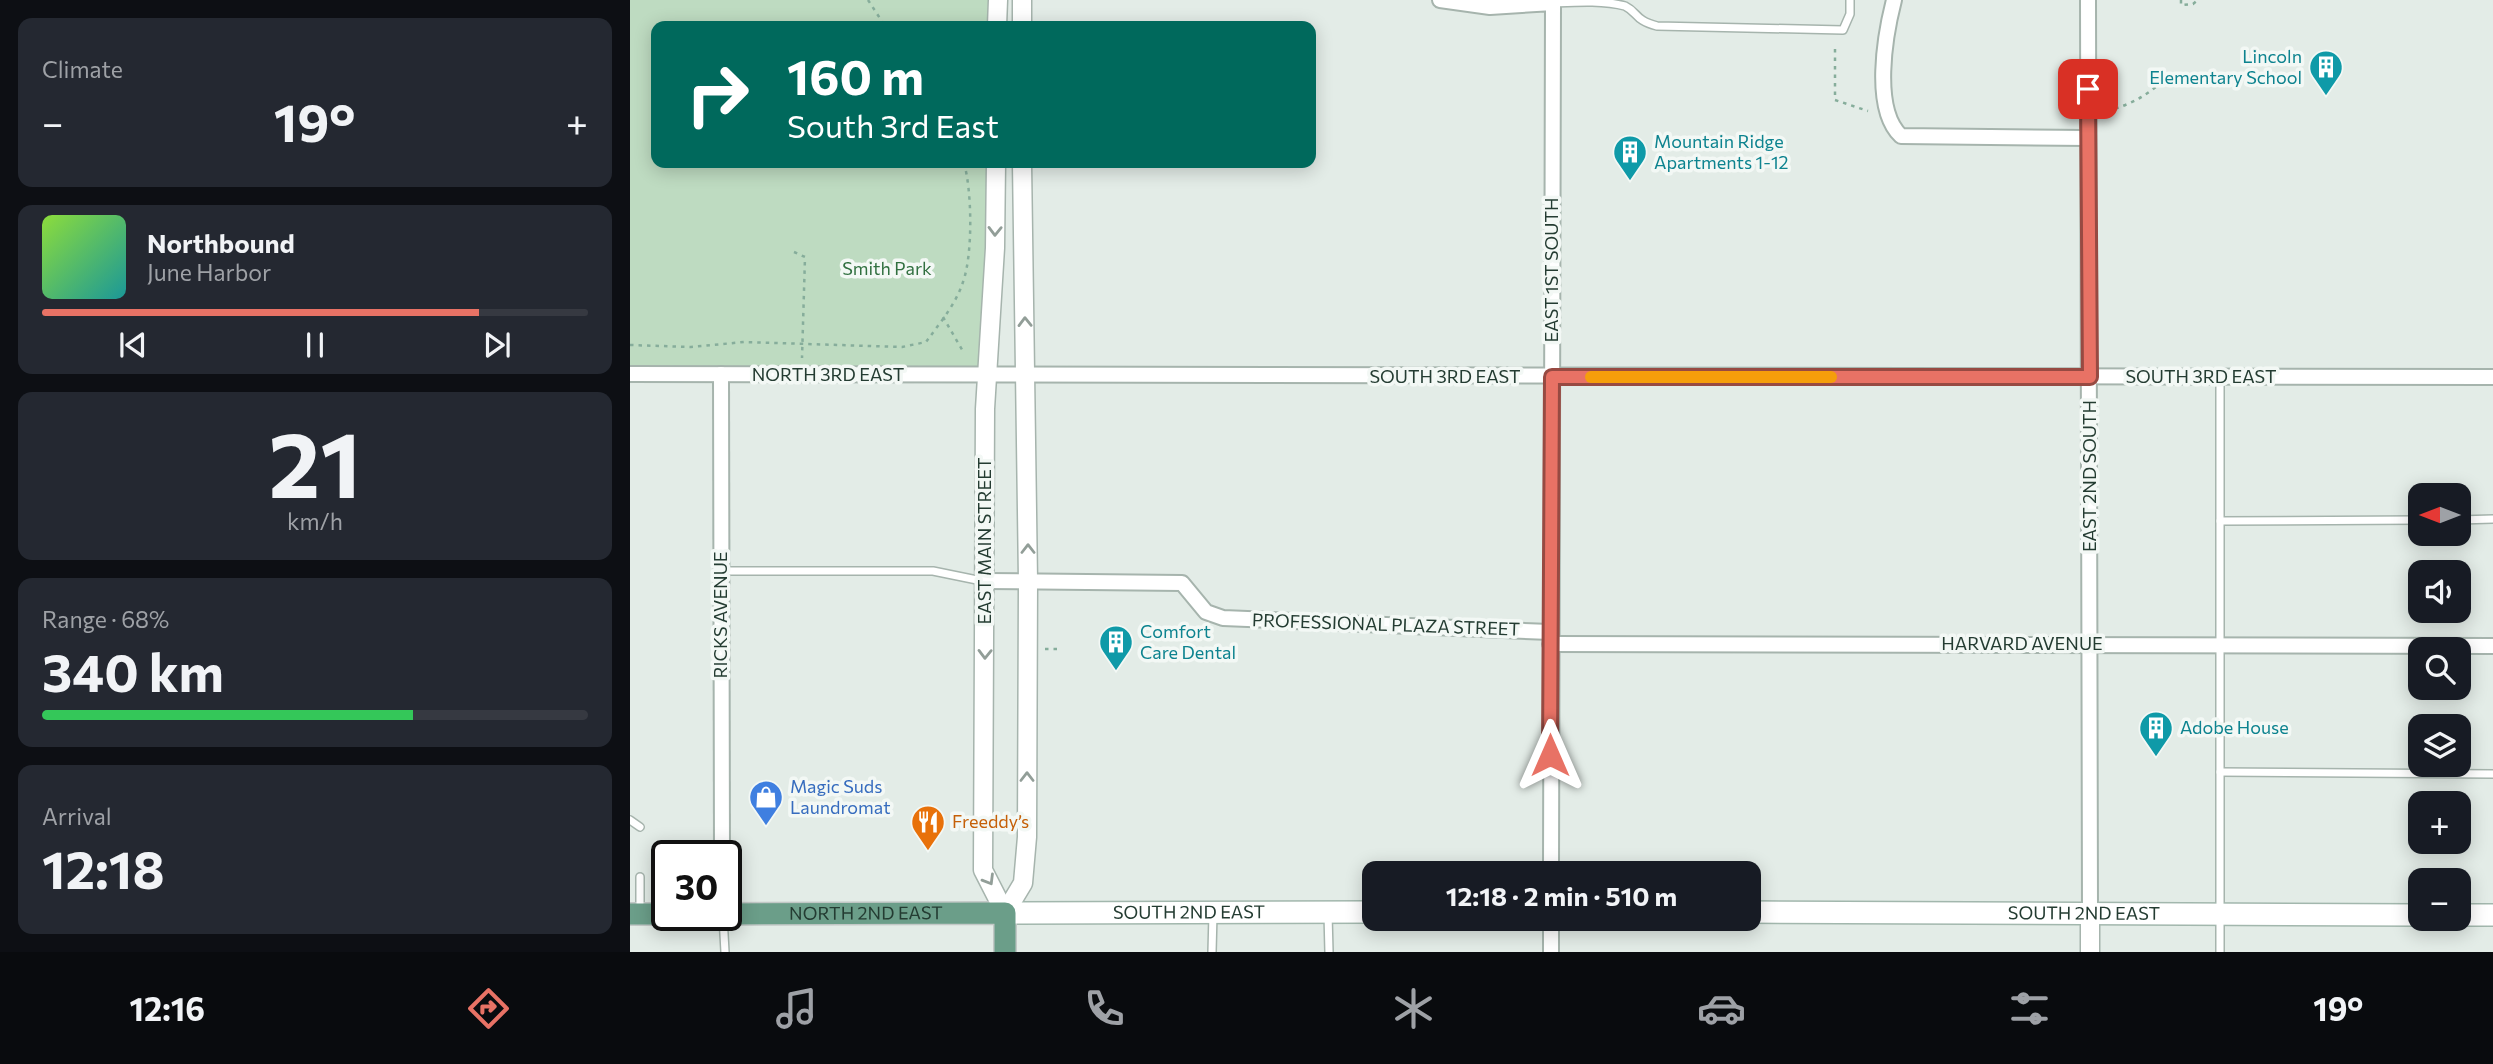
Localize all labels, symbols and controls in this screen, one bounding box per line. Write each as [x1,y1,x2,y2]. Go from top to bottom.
text: 160 m [787,45,924,105]
place label: Lincoln Elementary School [2149,45,2302,88]
building icon: Lincoln Elementary School [2307,48,2345,97]
icon: right [672,49,763,140]
text: Climate [42,55,123,83]
pin [2058,59,2118,119]
icon: arrive [2069,70,2107,108]
text: 19° [274,89,355,153]
text: − [42,98,64,145]
text: + [566,98,588,145]
text: South 3rd East [787,105,999,145]
place label: Mountain Ridge Apartments 1-12 [1654,130,1789,173]
building icon: Mountain Ridge Apartments 1-12 [1611,133,1649,182]
street label: EAST 1ST SOUTH [1540,198,1562,342]
one-way arrow [987,226,1003,237]
text: Northbound [147,227,295,258]
park label: Smith Park [842,257,932,279]
text: June Harbor [147,258,271,286]
one-way arrow [1018,316,1033,327]
icon: previous [114,326,152,364]
icon: pause [296,326,334,364]
icon: next [478,326,516,364]
street label: NORTH 3RD EAST [752,363,904,385]
street label: SOUTH 3RD EAST [1370,365,1520,387]
street label: SOUTH 3RD EAST [2126,365,2276,387]
street label: EAST 2ND SOUTH [2078,400,2100,552]
text: 21 [269,405,361,517]
street label: EAST MAIN STREET [973,458,995,624]
north arrow [2408,483,2471,546]
map controls [2408,483,2471,931]
text: km/h [287,507,343,535]
one-way arrow [1020,543,1036,554]
street label: RICKS AVENUE [709,551,731,679]
button: sound [2408,560,2471,623]
text: Range · 68% [42,605,169,633]
street label: PROFESSIONAL PLAZA STREET [1252,608,1520,640]
place label: Comfort Care Dental [1140,620,1236,663]
building icon: Comfort Care Dental [1097,623,1135,672]
street label: HARVARD AVENUE [1941,632,2103,654]
button: search [2408,637,2471,700]
text: 340 km [42,639,224,703]
one-way arrow [977,649,993,660]
building icon: Adobe House [2137,709,2175,758]
button: layers [2408,714,2471,777]
place label: Adobe House [2180,716,2289,738]
position arrow [1513,718,1587,792]
one-way arrow [1019,771,1035,781]
place label: Magic Suds Laundromat [790,775,891,818]
shop icon: Magic Suds Laundromat [747,778,785,827]
button: + [2408,791,2471,854]
text: Arrival [42,802,112,830]
restaurant icon: Freeddy’s [909,803,947,852]
place label: Freeddy’s [952,810,1029,832]
text: 12:18 [42,836,165,900]
speed limit sign: 30 [651,840,742,931]
button: − [2408,868,2471,931]
one-way arrow [981,872,994,885]
text: 12:18 · 2 min · 510 m [1446,880,1677,911]
street label: SOUTH 2ND EAST [1113,900,1265,923]
street label: NORTH 2ND EAST [789,901,943,924]
street label: SOUTH 2ND EAST [2008,901,2160,924]
icon: directions [464,984,513,1033]
icon: music [772,984,821,1033]
icon: phone [1080,984,1129,1033]
icon: climate [1389,984,1438,1033]
icon: car [1697,984,1746,1033]
icon: filters [2005,984,2054,1033]
text: 12:16 [130,988,205,1028]
text: 19° [2313,988,2363,1028]

